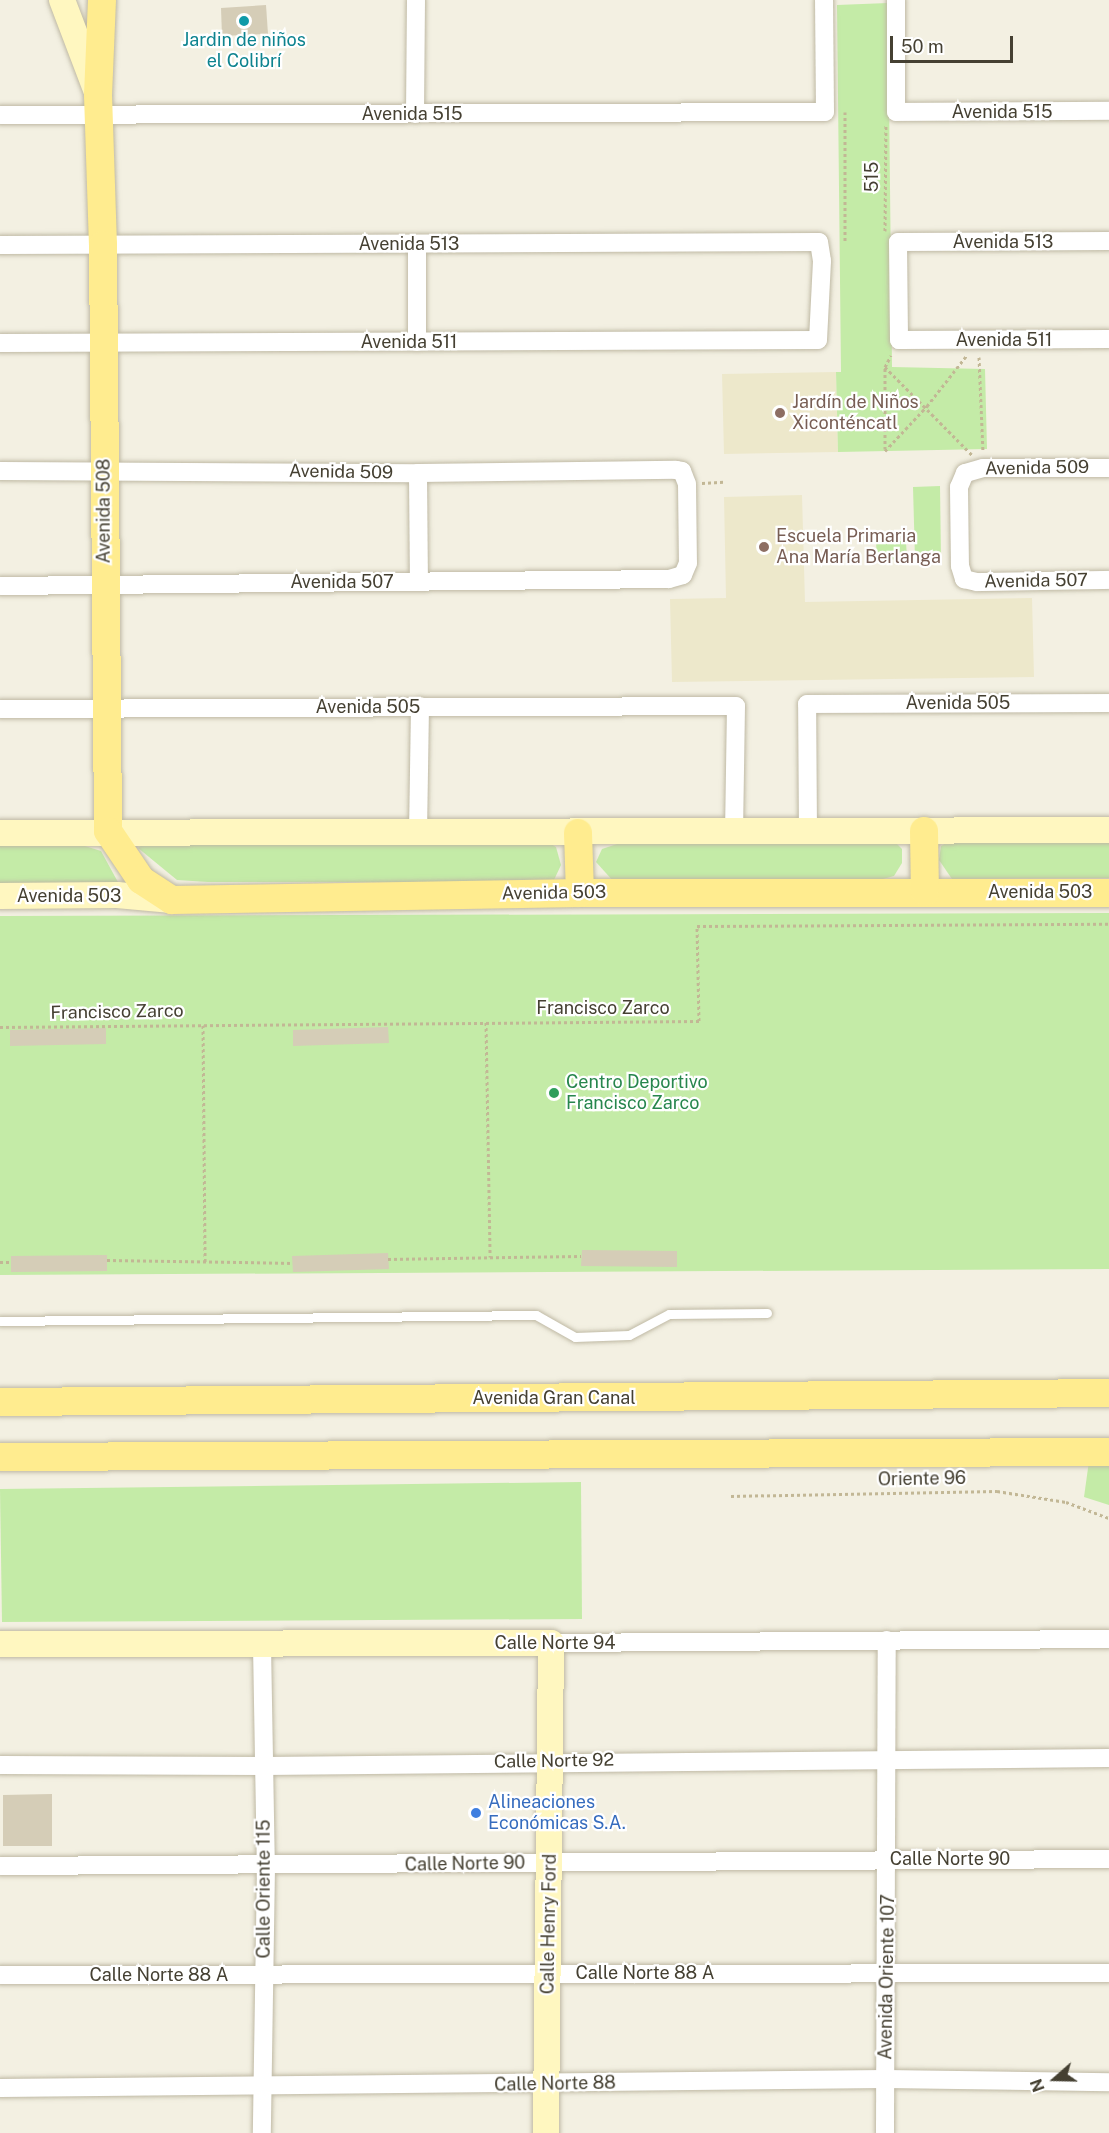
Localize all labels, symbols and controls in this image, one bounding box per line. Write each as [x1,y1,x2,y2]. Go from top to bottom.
marker: Jardin de niños el Colibrí [237,14,251,28]
scale bar [893,24,1016,62]
place label: Jardin de niños el Colibrí [182,30,306,72]
text: 50 m [901,36,944,57]
street label: Avenida 515 [951,101,1053,123]
street label: Avenida 515 [361,103,463,125]
street label: 515 [861,162,883,192]
street label: Avenida 513 [953,231,1053,253]
street label: Avenida 513 [359,233,459,255]
street label: Avenida 511 [956,329,1052,351]
street label: Avenida 511 [361,331,457,353]
place label: Jardín de Niños Xiconténcatl [792,392,919,434]
marker: Jardín de Niños Xiconténcatl [773,406,787,420]
street label: Avenida 509 [985,456,1089,480]
street label: Avenida 508 [93,459,115,563]
street label: Avenida 509 [289,460,393,484]
place label: Escuela Primaria Ana María Berlanga [776,526,941,568]
marker: Escuela Primaria Ana María Berlanga [757,540,771,554]
street label: Avenida 507 [984,569,1088,593]
street label: Avenida 507 [290,571,394,593]
street label: Avenida 505 [906,692,1010,714]
street label: Avenida 505 [316,696,420,718]
street label: Avenida 503 [502,881,606,905]
street label: Avenida 503 [988,881,1092,903]
street label: Avenida 503 [17,885,121,907]
street label: Francisco Zarco [536,997,670,1019]
street label: Francisco Zarco [50,1000,184,1024]
place label: Centro Deportivo Francisco Zarco [566,1072,708,1114]
marker: Centro Deportivo Francisco Zarco [547,1086,561,1100]
street label: Avenida Gran Canal [472,1387,636,1409]
street label: Oriente 96 [878,1467,966,1491]
street label: Calle Norte 94 [494,1632,616,1654]
street label: Calle Norte 92 [493,1749,615,1773]
place label: Alineaciones Económicas S.A. [488,1792,626,1834]
marker: Alineaciones Económicas S.A. [469,1806,483,1820]
street label: Calle Oriente 115 [253,1819,275,1959]
street label: Calle Norte 90 [890,1848,1010,1870]
street label: Calle Norte 90 [404,1852,526,1876]
street label: Calle Henry Ford [537,1853,561,1995]
street label: Avenida Oriente 107 [875,1894,899,2060]
street label: Calle Norte 88 A [575,1962,715,1984]
street label: Calle Norte 88 A [89,1964,229,1986]
north arrow [1025,2049,1085,2109]
street label: Calle Norte 88 [494,2072,616,2096]
text: N [1027,2076,1049,2094]

